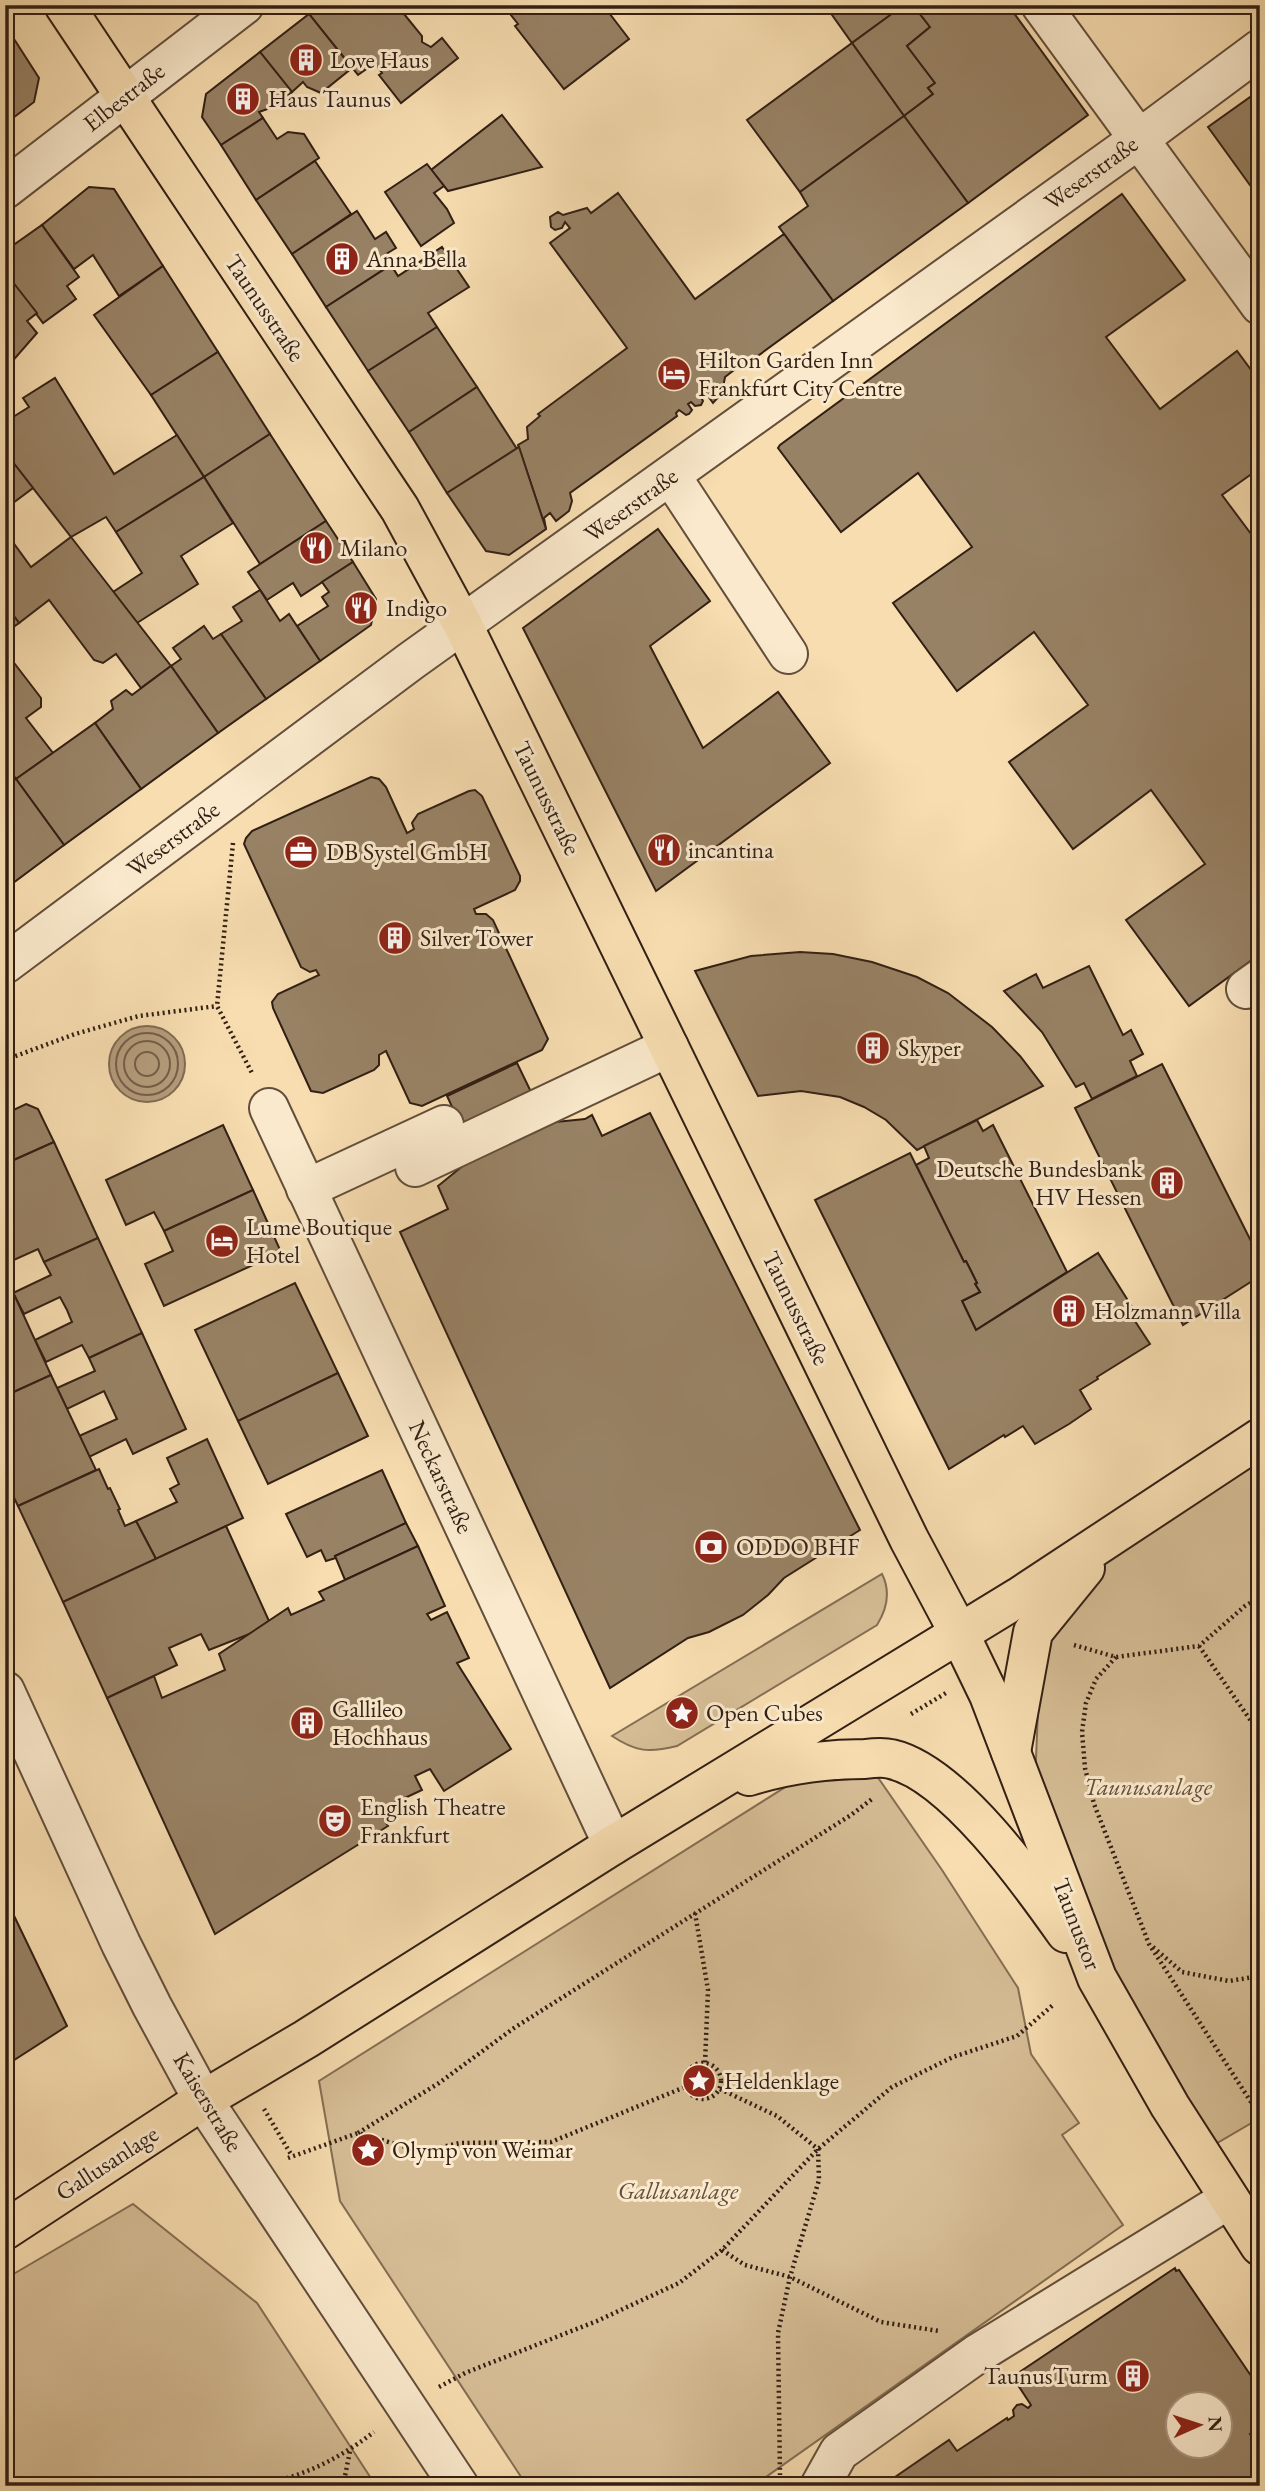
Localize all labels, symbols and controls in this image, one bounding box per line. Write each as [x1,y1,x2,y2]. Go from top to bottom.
building icon: Love Haus [287,41,325,79]
place label: Love Haus [330,44,429,75]
street label: Elbestraße [77,55,171,138]
building icon: Haus Taunus [224,80,262,118]
place label: Haus Taunus [268,83,391,114]
street label: Weserstraße [1038,128,1144,217]
building icon: Anna Bella [323,240,361,278]
place label: Anna Bella [365,243,467,274]
street label: Taunusstraße [218,248,313,367]
place label: Hilton Garden Inn Frankfurt City Centre [698,344,902,403]
hotel icon: Hilton Garden Inn Frankfurt City Centre [655,355,693,393]
street label: Weserstraße [578,460,684,549]
restaurant icon: Milano [297,529,335,567]
place label: Milano [340,532,408,563]
restaurant icon: Indigo [342,589,380,627]
place label: Indigo [386,592,447,623]
street label: Taunusstraße [507,736,588,860]
street label: Weserstraße [120,794,225,884]
restaurant icon: incantina [645,831,683,869]
office icon: DB Systel GmbH [282,833,320,871]
place label: incantina [688,834,774,865]
place label: DB Systel GmbH [326,836,488,867]
building icon: Silver Tower [376,919,414,957]
place label: Silver Tower [420,922,533,953]
building icon: Skyper [854,1029,892,1067]
place label: Skyper [898,1032,961,1063]
place label: Deutsche Bundesbank HV Hessen [936,1153,1143,1212]
building icon: Deutsche Bundesbank HV Hessen [1148,1164,1186,1202]
place label: Lume Boutique Hotel [246,1211,392,1270]
hotel icon: Lume Boutique Hotel [203,1222,241,1260]
street label: Taunusstraße [756,1246,837,1370]
building icon: Holzmann Villa [1050,1292,1088,1330]
place label: Holzmann Villa [1094,1295,1241,1326]
street label: Neckarstraße [402,1415,481,1538]
bank icon: ODDO BHF [692,1528,730,1566]
place label: ODDO BHF [736,1531,859,1562]
place label: Gallileo Hochhaus [332,1693,428,1752]
place icon: Open Cubes [663,1694,701,1732]
place label: Open Cubes [706,1697,823,1728]
building icon: Gallileo Hochhaus [288,1704,326,1742]
park label: Taunusanlage [1084,1771,1213,1802]
place label: English Theatre Frankfurt [360,1791,506,1850]
theatre icon: English Theatre Frankfurt [316,1802,354,1840]
street label: Taunustor [1046,1873,1109,1974]
street label: Kaiserstraße [166,2046,250,2157]
place icon: Heldenklage [680,2062,718,2100]
place label: Heldenklage [724,2065,839,2096]
street label: Gallusanlage [49,2118,164,2207]
place icon: Olymp von Weimar [349,2131,387,2169]
place label: Olymp von Weimar [392,2134,573,2165]
park label: Gallusanlage [618,2175,739,2206]
building icon: TaunusTurm [1114,2357,1152,2395]
place label: TaunusTurm [984,2360,1108,2391]
north arrow [1164,2390,1234,2460]
text: N [1203,2416,1228,2433]

